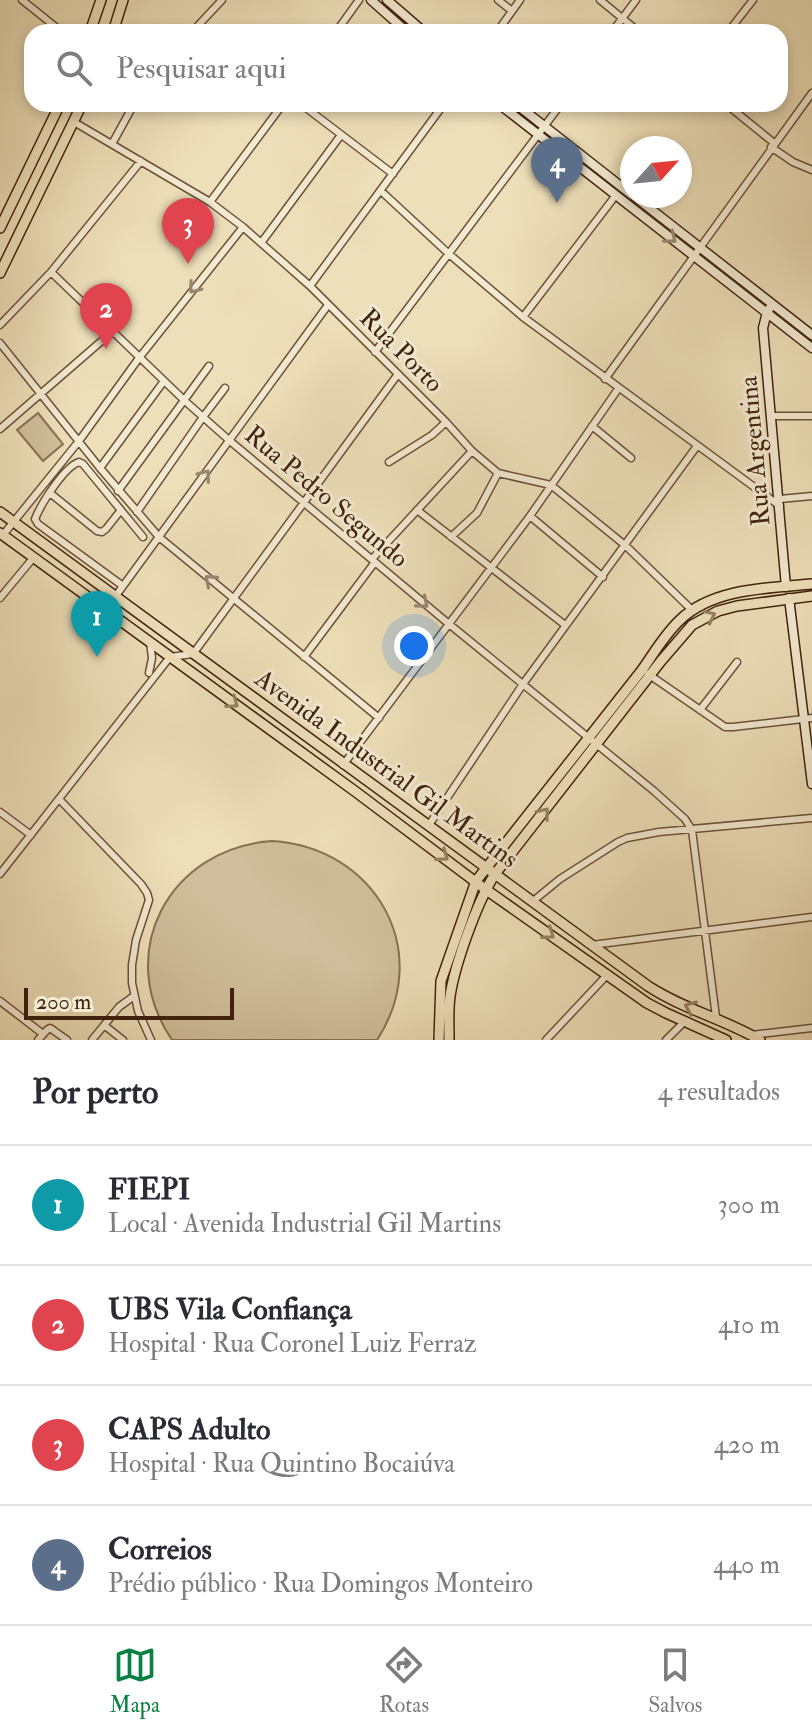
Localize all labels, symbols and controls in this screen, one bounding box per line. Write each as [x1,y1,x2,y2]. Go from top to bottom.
search box [24,24,788,112]
icon: search [52,46,96,90]
text: Pesquisar aqui [116,50,286,87]
north arrow [620,136,692,208]
pin: 4 [531,137,583,203]
pin: 3 [162,198,214,264]
one-way arrow [662,228,677,242]
one-way arrow [190,279,204,294]
pin: 2 [80,283,132,349]
street label: Rua Porto [353,302,450,399]
street label: Rua Argentina [732,374,777,527]
street label: Rua Pedro Segundo [238,419,415,575]
one-way arrow [195,469,210,483]
one-way arrow [204,575,219,590]
pin: 1 [71,591,123,657]
one-way arrow [414,593,429,608]
one-way arrow [701,610,716,625]
your location [394,626,434,666]
street label: Avenida Industrial Gil Martins [248,662,524,875]
one-way arrow [224,693,238,708]
one-way arrow [534,807,548,822]
one-way arrow [434,846,448,861]
one-way arrow [541,924,555,939]
scale bar [24,984,234,1020]
text: 200 m [36,988,91,1016]
one-way arrow [684,1000,698,1017]
text: Por perto [32,1071,158,1114]
text: 4 resultados [658,1076,780,1108]
text: FIEPI [108,1171,190,1208]
text: 1 [53,1189,63,1221]
text: 300 m [718,1189,780,1221]
text: Local · Avenida Industrial Gil Martins [108,1208,501,1240]
text: UBS Vila Confiança [108,1291,352,1328]
text: 2 [51,1309,65,1341]
text: 410 m [718,1309,780,1341]
text: Hospital · Rua Coronel Luiz Ferraz [108,1328,477,1360]
text: CAPS Adulto [108,1411,270,1448]
text: 3 [53,1429,63,1461]
text: 420 m [714,1429,780,1461]
text: Hospital · Rua Quintino Bocaiúva [108,1448,455,1480]
text: Correios [108,1531,212,1568]
text: 4 [51,1549,65,1581]
text: 440 m [713,1549,780,1581]
text: Prédio público · Rua Domingos Monteiro [108,1568,533,1600]
tab: Mapa [110,1643,160,1719]
tab: Rotas [379,1643,429,1719]
tab: Salvos [648,1643,702,1719]

